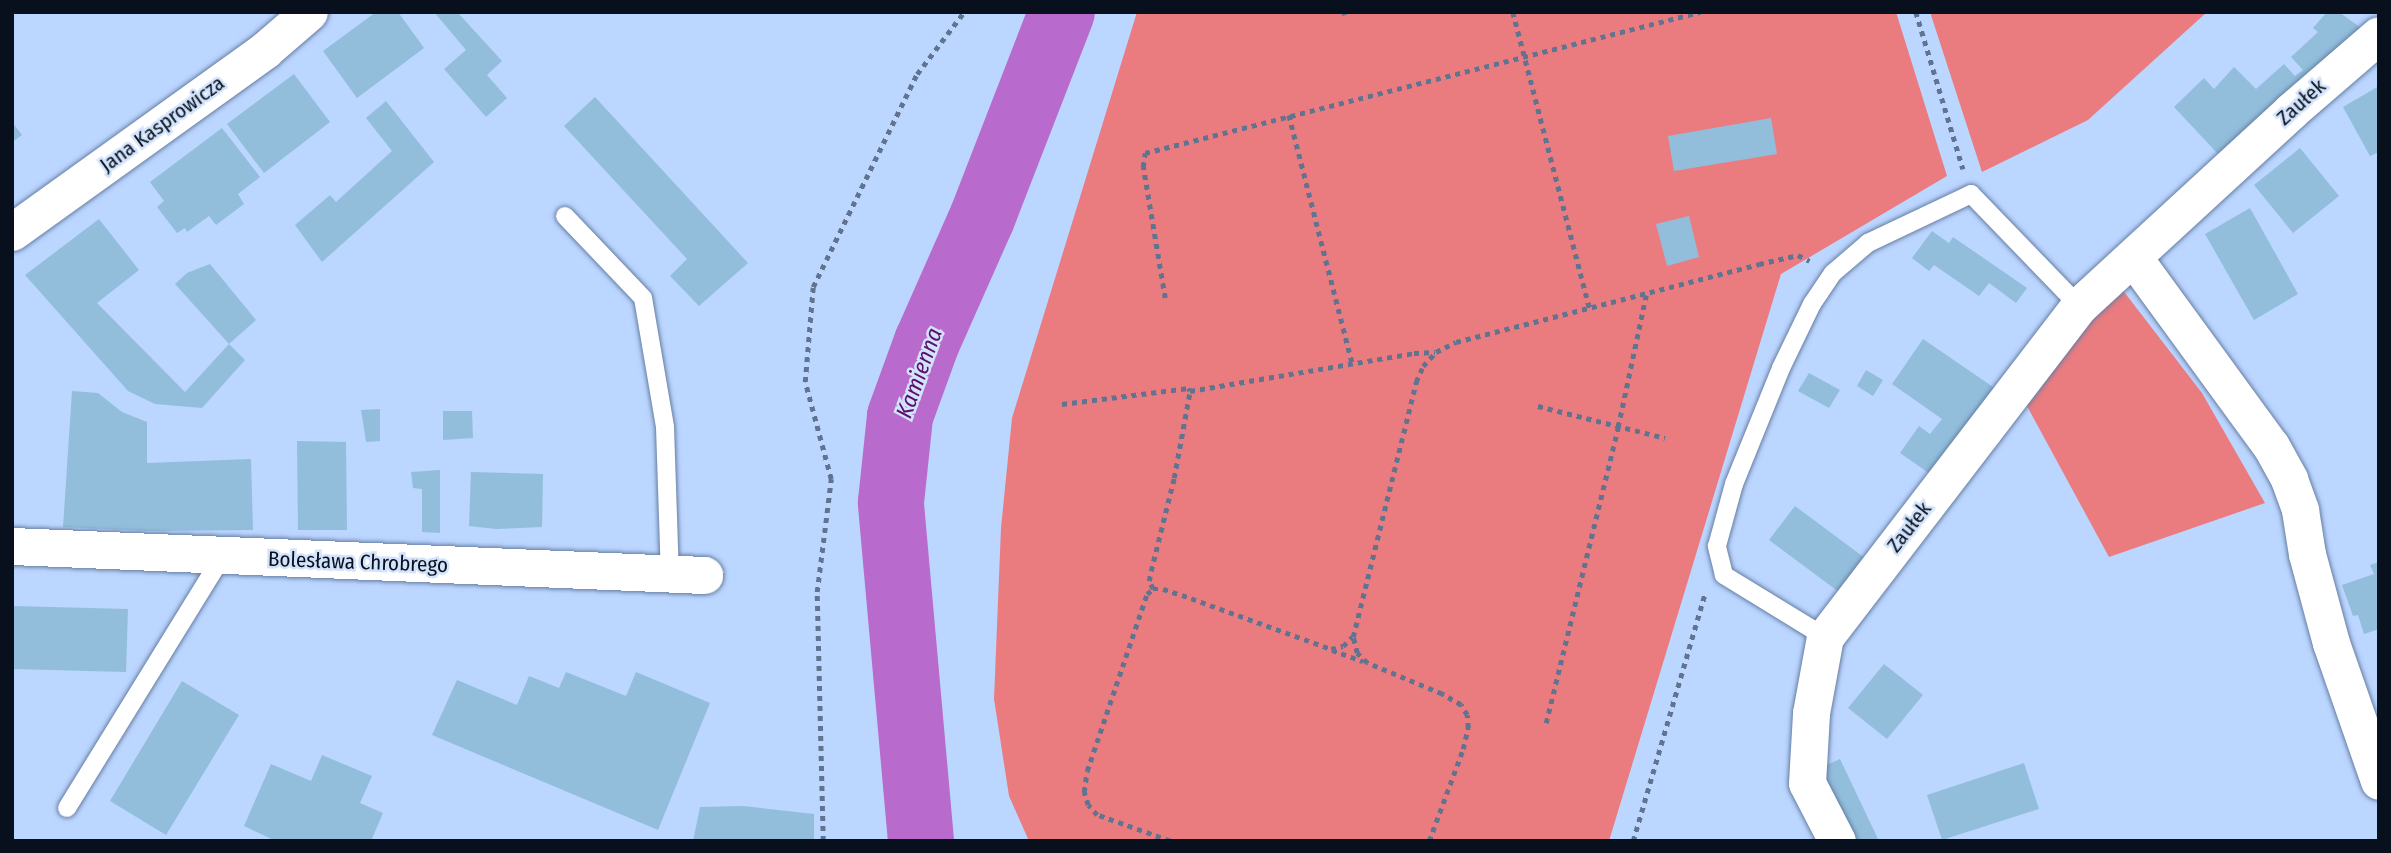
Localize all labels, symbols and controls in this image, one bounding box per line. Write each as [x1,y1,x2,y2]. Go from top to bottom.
street label: Jana Kasprowicza [95,70,229,178]
street label: Zaułek [2271,74,2331,130]
water label: Kamienna [890,324,948,422]
street label: Zaułek [1882,497,1936,557]
street label: Bolesława Chrobrego [268,546,448,578]

